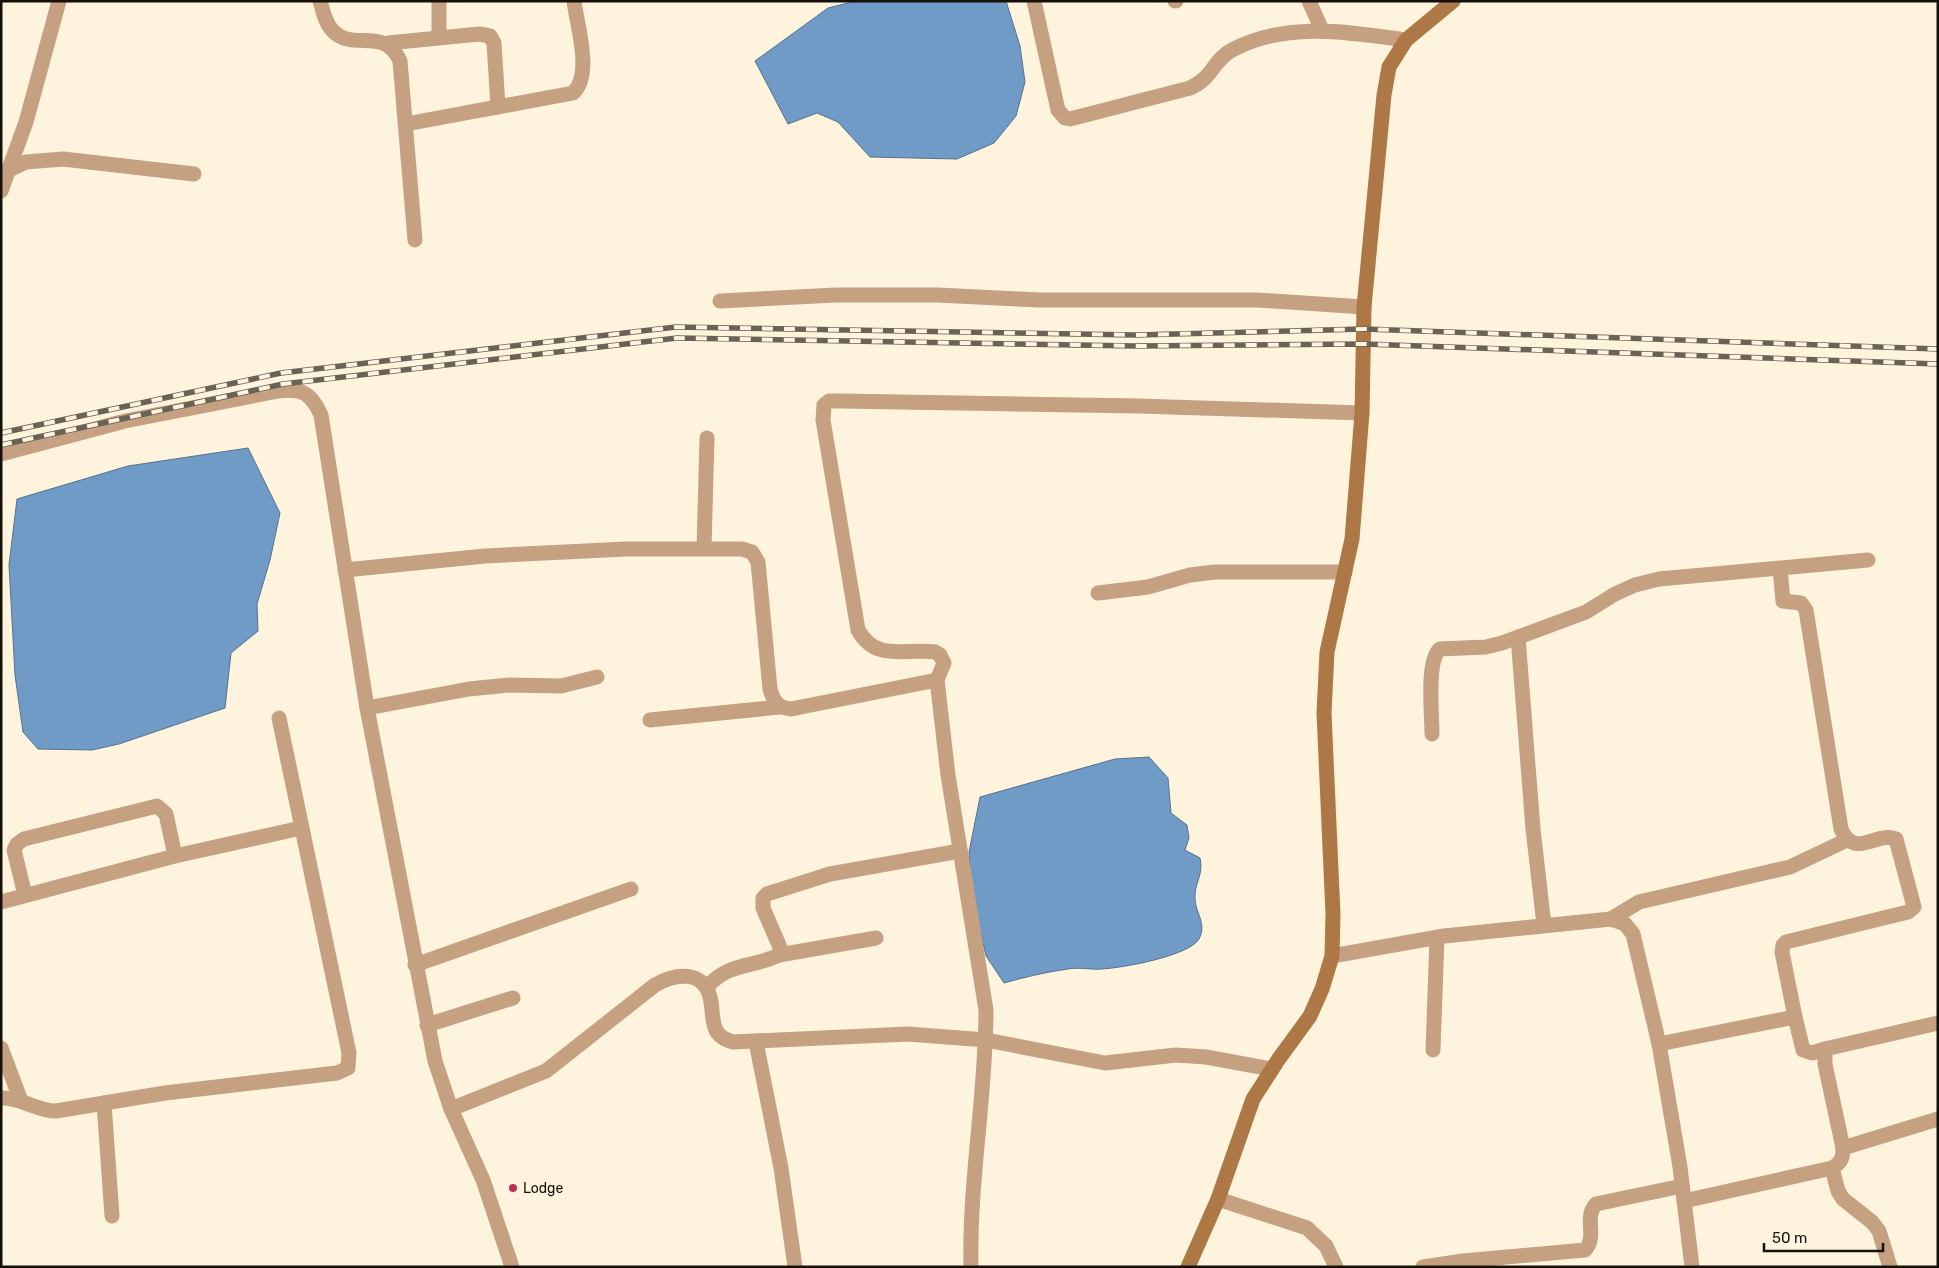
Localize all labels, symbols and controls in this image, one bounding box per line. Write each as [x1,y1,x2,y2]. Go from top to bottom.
place label: Lodge [523,1180,563,1197]
marker: Lodge [507,1182,519,1194]
scale bar [1764,1220,1883,1252]
text: 50 m [1772,1229,1807,1247]

